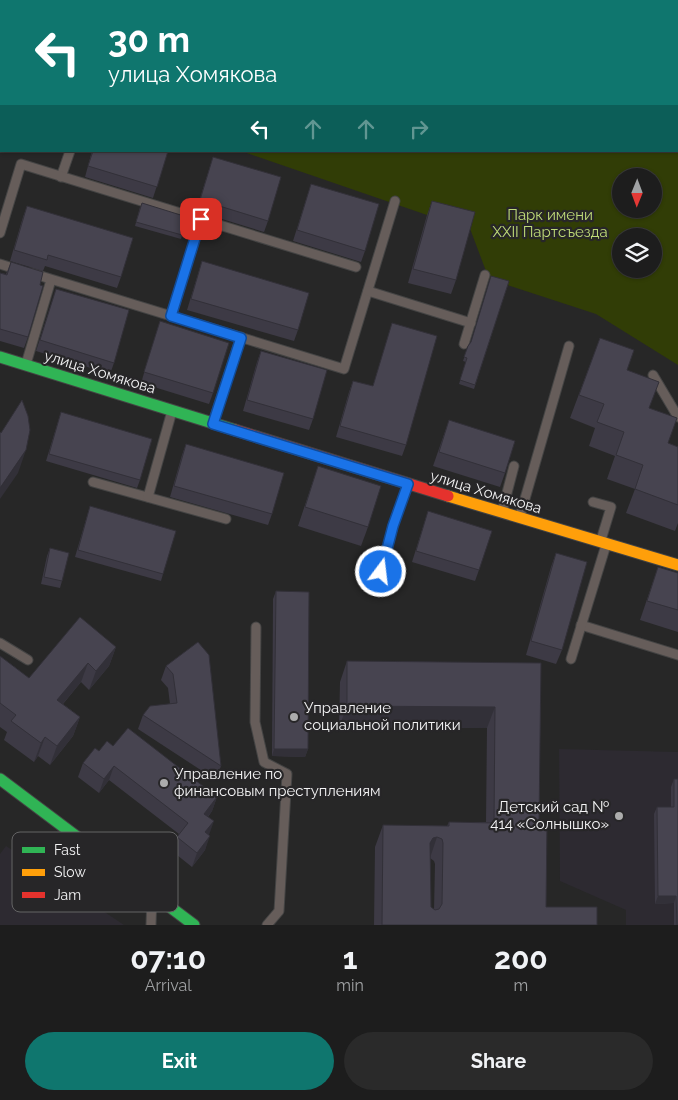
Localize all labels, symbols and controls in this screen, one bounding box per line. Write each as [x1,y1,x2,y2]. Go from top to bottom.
text: 30 m [108,19,190,60]
icon: left [25,20,90,85]
text: улица Хомякова [108,61,277,87]
icon: left [246,115,274,143]
icon: ahead [299,115,327,143]
icon: ahead [352,115,380,143]
icon: right [405,115,433,143]
north arrow [612,168,662,218]
map controls [612,168,662,278]
pin [180,198,222,240]
icon: arrive [187,205,215,233]
park label: Парк имени XXII Партсъезда [492,206,608,241]
button: layers [612,228,662,278]
street label: улица Хомякова [42,347,158,397]
street label: улица Хомякова [428,467,544,517]
position arrow [354,545,406,597]
place label: Управление социальной политики [304,699,461,734]
marker: Управление социальной политики [288,711,300,723]
place label: Управление по финансовым преступлениям [174,765,381,800]
marker: Управление по финансовым преступлениям [158,777,170,789]
place label: Детский сад № 414 «Солнышко» [490,798,609,833]
marker: Детский сад № 414 «Солнышко» [613,810,625,822]
legend [12,832,178,912]
text: Fast [54,842,81,858]
text: Slow [54,864,86,880]
text: Jam [54,887,81,903]
text: 07:10 [130,941,206,976]
text: 1 [343,941,357,976]
text: 200 [494,941,548,976]
text: Arrival [145,976,192,995]
text: min [336,976,364,995]
text: m [514,976,528,995]
button: Exit [25,1032,334,1090]
button: Share [344,1032,653,1090]

